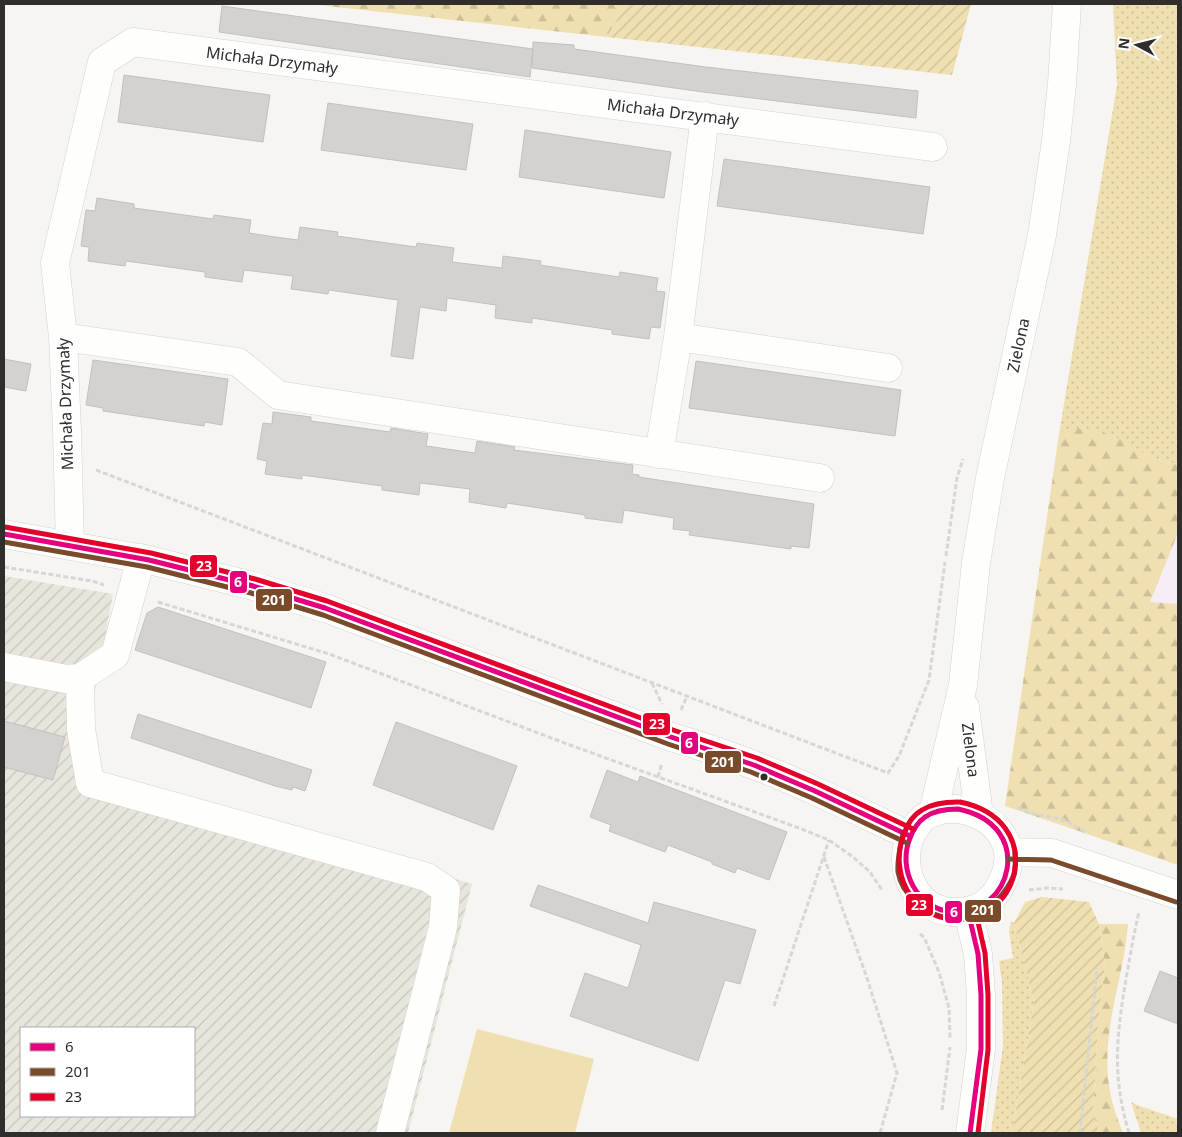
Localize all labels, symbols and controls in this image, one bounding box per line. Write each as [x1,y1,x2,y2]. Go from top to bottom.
north arrow [1112,20,1162,70]
text: N [1113,37,1134,50]
street label: Michała Drzymały [205,41,340,79]
street label: Michała Drzymały [606,93,741,131]
street label: Zielona [1002,316,1034,374]
street label: Michała Drzymały [52,336,78,471]
line badge: 23 [189,554,218,578]
text: 23 [196,556,212,575]
line badge: 6 [229,570,248,594]
text: 6 [234,572,242,591]
line badge: 201 [255,588,293,612]
text: 201 [262,590,286,609]
line badge: 23 [642,712,671,736]
text: 23 [649,714,665,733]
street label: Zielona [957,721,985,779]
line badge: 6 [680,731,699,755]
text: 6 [685,733,693,752]
line badge: 201 [704,750,742,774]
text: 201 [711,752,735,771]
unlabelled marker [759,772,769,782]
line badge: 23 [905,893,934,917]
text: 23 [911,895,927,914]
line badge: 201 [964,899,1002,923]
line badge: 6 [944,900,963,924]
text: 201 [971,900,995,919]
text: 6 [950,902,958,921]
legend [20,1027,195,1117]
text: 6 [65,1036,74,1056]
text: 201 [65,1061,91,1081]
text: 23 [65,1086,82,1106]

